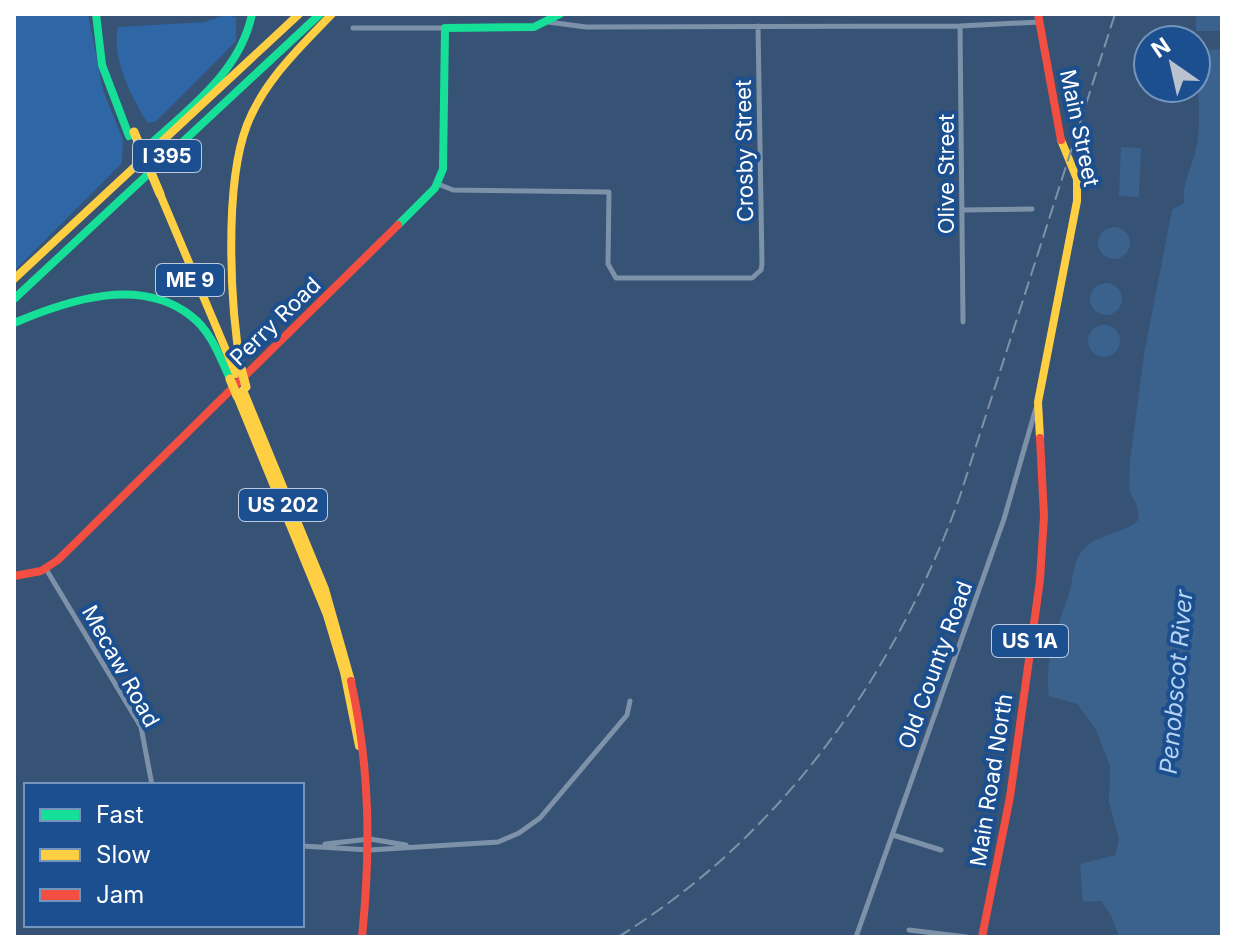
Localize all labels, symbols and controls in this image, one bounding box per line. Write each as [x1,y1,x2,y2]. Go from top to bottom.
north arrow [1132,24,1212,104]
text: N [1147,32,1175,63]
street label: Main Street [1055,67,1105,189]
street label: Crosby Street [730,80,758,222]
street label: Olive Street [933,114,959,234]
road number: I 395 [133,140,201,172]
road number: ME 9 [156,264,224,296]
street label: Perry Road [224,271,326,371]
road number: US 202 [239,489,327,521]
street label: Old County Road [893,578,977,752]
water label: Penobscot River [1153,588,1199,775]
street label: Mecaw Road [77,601,165,731]
road number: US 1A [992,625,1068,657]
street label: Main Road North [965,692,1017,868]
legend [24,783,304,927]
text: Fast [96,800,144,829]
text: Slow [96,840,151,869]
text: Jam [96,880,144,909]

